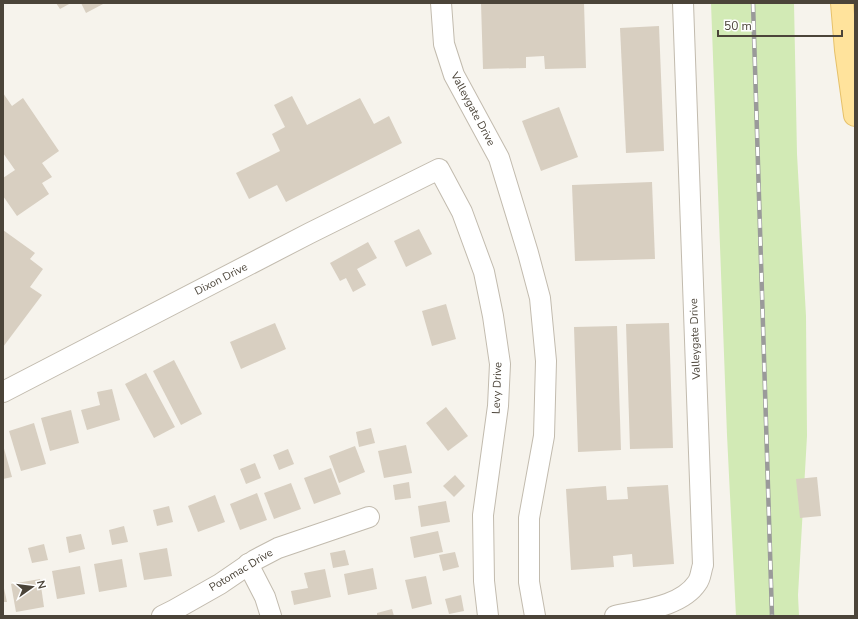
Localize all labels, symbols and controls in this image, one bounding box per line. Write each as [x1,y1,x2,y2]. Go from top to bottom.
scale bar [718,12,842,38]
text: 50 m [724,18,752,34]
street label: Valleygate Drive [447,69,499,149]
street label: Dixon Drive [192,259,250,299]
street label: Valleygate Drive [686,298,704,381]
street label: Levy Drive [489,362,505,414]
street label: Potomac Drive [206,545,276,595]
north arrow [12,567,52,607]
text: N [33,579,49,591]

